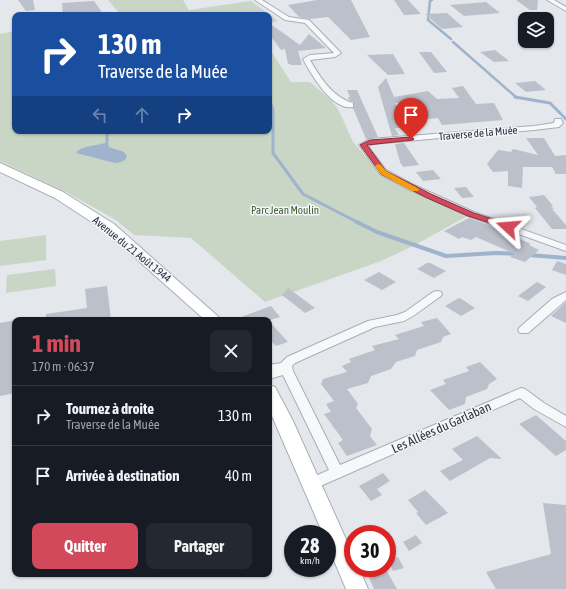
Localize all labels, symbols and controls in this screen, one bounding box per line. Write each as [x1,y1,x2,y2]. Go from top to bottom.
map controls [518,12,554,48]
button: layers [518,12,554,48]
icon: right [32,28,84,80]
text: 130 m [98,28,161,60]
text: Traverse de la Muée [98,61,228,82]
pin [394,98,428,139]
icon: left [89,104,111,126]
icon: ahead [131,104,153,126]
icon: right [173,104,195,126]
icon: arrive [400,104,422,126]
street label: Traverse de la Muée [438,124,518,142]
park label: Parc Jean Moulin [251,204,319,216]
position arrow [487,206,529,248]
street label: Avenue du 21 Août 1944 [91,214,173,284]
text: 1 min [32,330,81,357]
button: close [210,330,252,372]
text: 170 m · 06:37 [32,359,95,374]
street label: Les Allées du Garlaban [389,399,493,456]
text: Tournez à droite [66,400,154,417]
icon: right [32,405,54,427]
text: 130 m [218,407,252,424]
text: Traverse de la Muée [66,417,160,432]
icon: arrive [32,465,54,487]
text: Arrivée à destination [66,467,180,484]
text: 40 m [225,467,252,484]
button: Quitter [32,523,138,569]
button: Partager [146,523,252,569]
speed limit sign: 30 [344,525,396,577]
text: 28 [301,534,319,557]
text: km/h [300,555,320,566]

